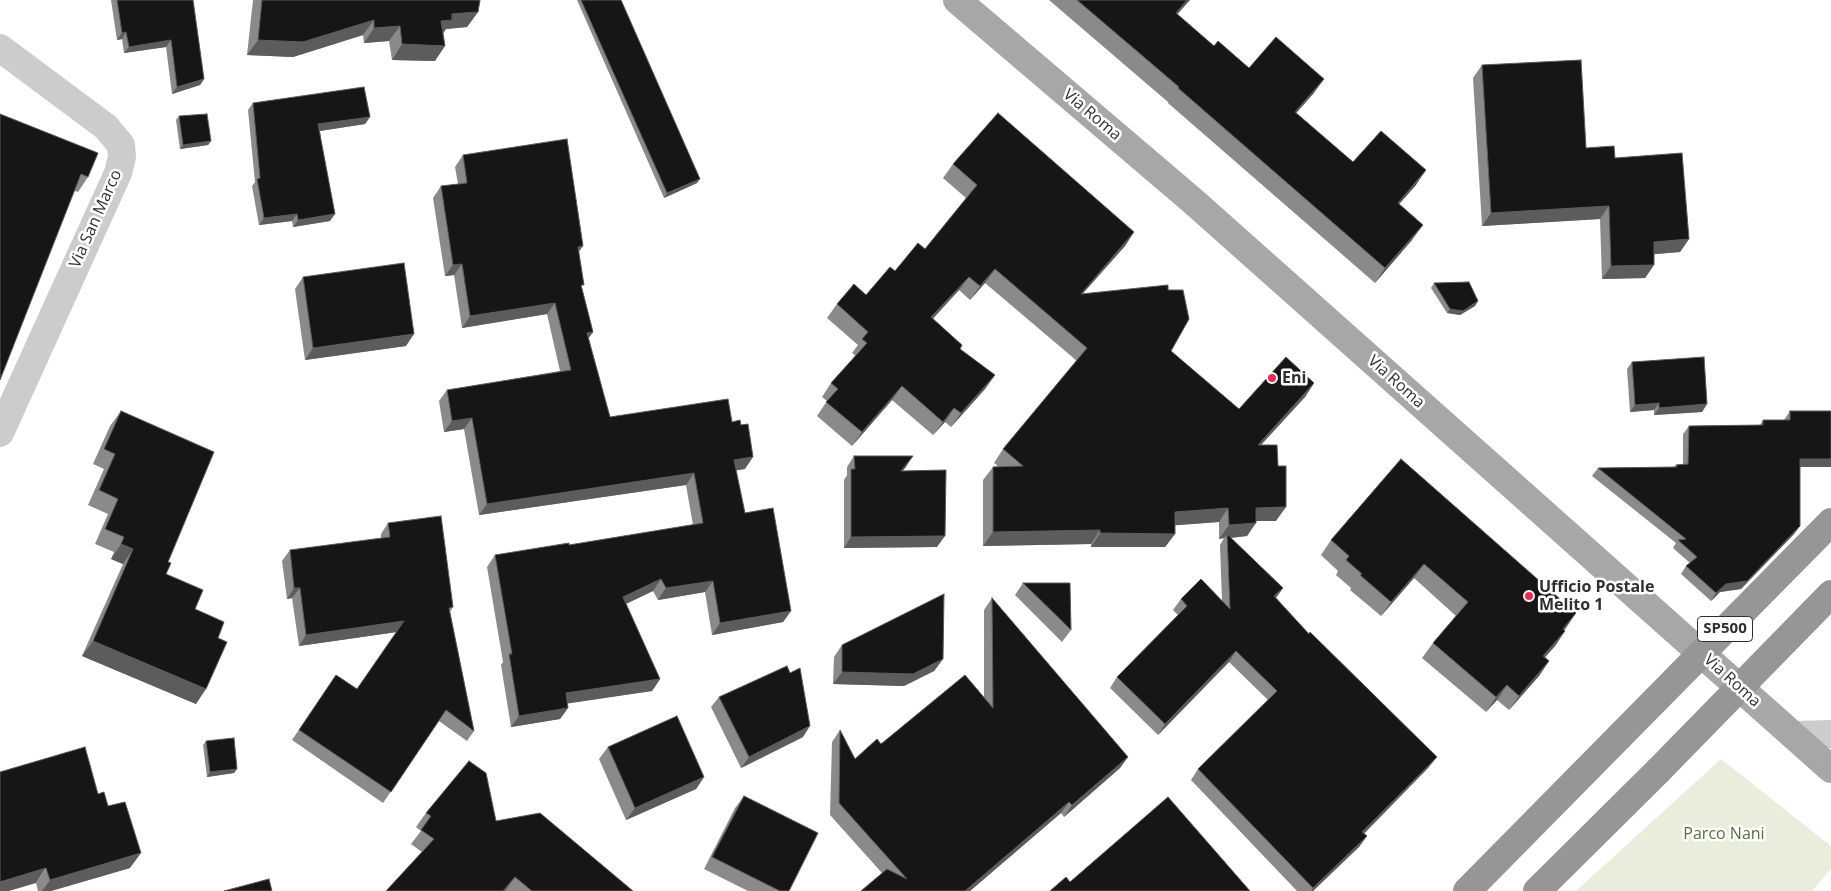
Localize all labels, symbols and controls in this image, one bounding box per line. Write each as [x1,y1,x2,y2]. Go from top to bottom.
street label: Via Roma [1059,85,1125,145]
street label: Via San Marco [66,167,126,271]
street label: Via Roma [1364,352,1428,412]
place label: Eni [1282,368,1306,388]
marker: Eni [1266,372,1278,384]
place label: Ufficio Postale Melito 1 [1539,577,1654,615]
marker: Ufficio Postale Melito 1 [1523,590,1535,602]
road number: SP500 [1698,616,1752,642]
street label: Via Roma [1700,651,1764,711]
park label: Parco Nani [1683,824,1765,844]

